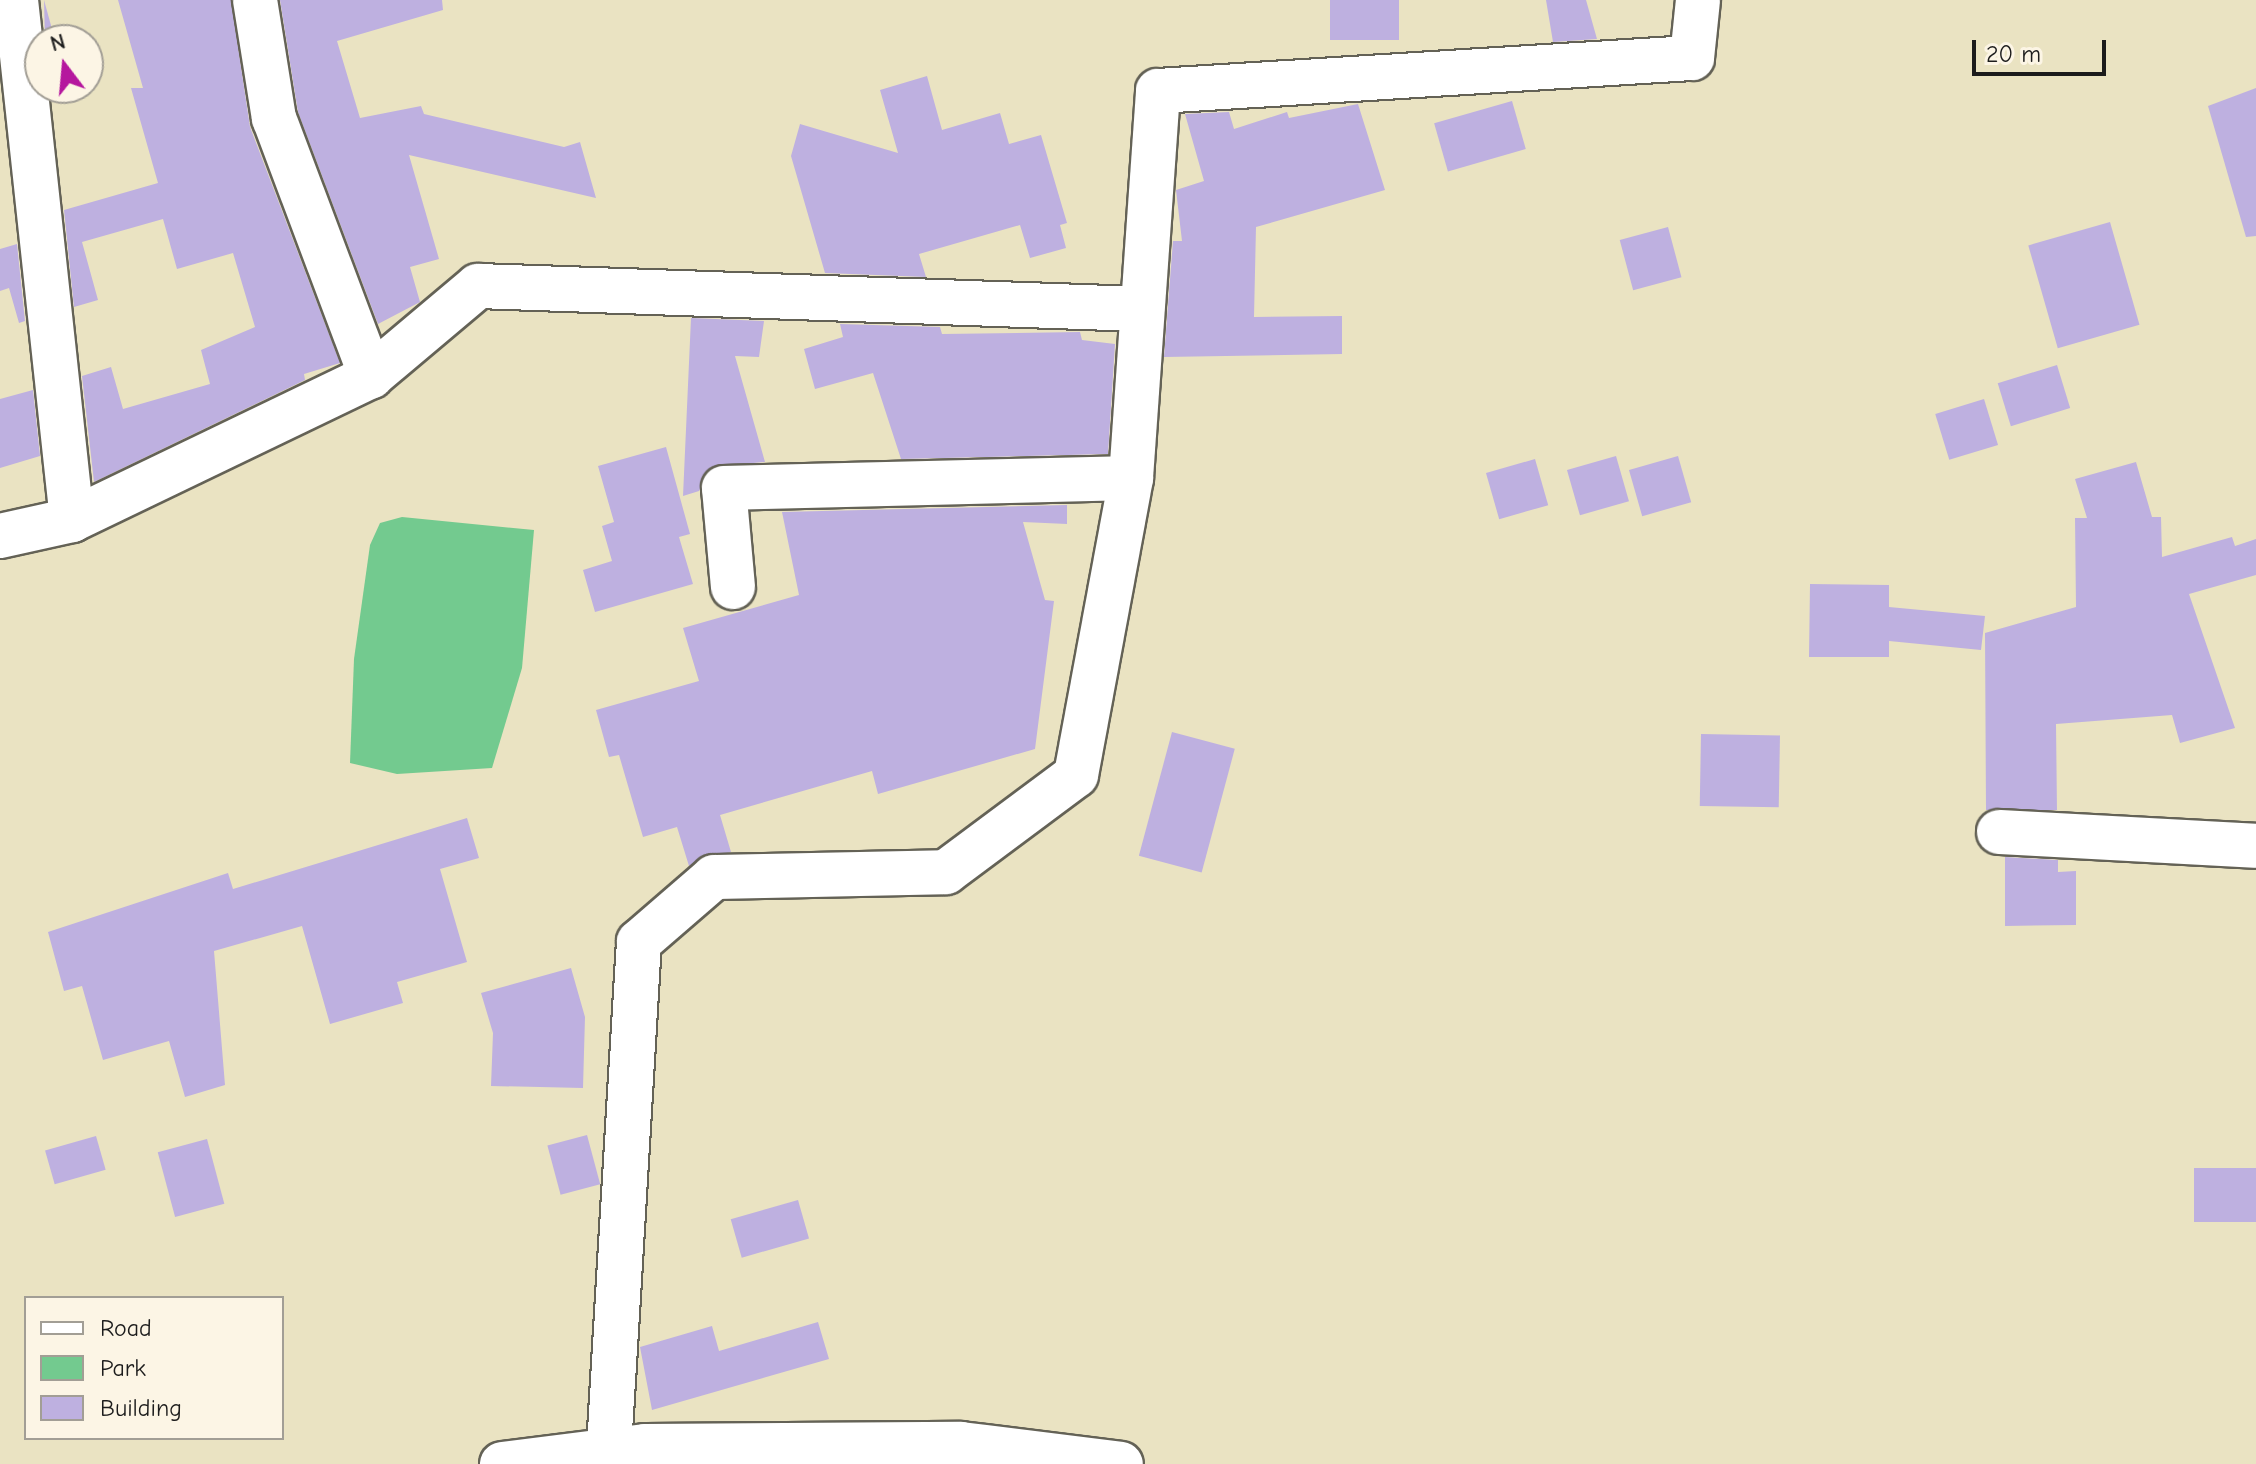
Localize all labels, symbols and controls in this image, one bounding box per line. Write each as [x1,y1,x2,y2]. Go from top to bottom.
north arrow [24,24,104,104]
scale bar [1976,24,2110,74]
text: N [47,28,68,57]
text: 20 m [1986,40,2041,68]
legend [24,1296,284,1440]
text: Road [100,1314,152,1342]
text: Park [100,1354,146,1382]
text: Building [100,1394,182,1422]

